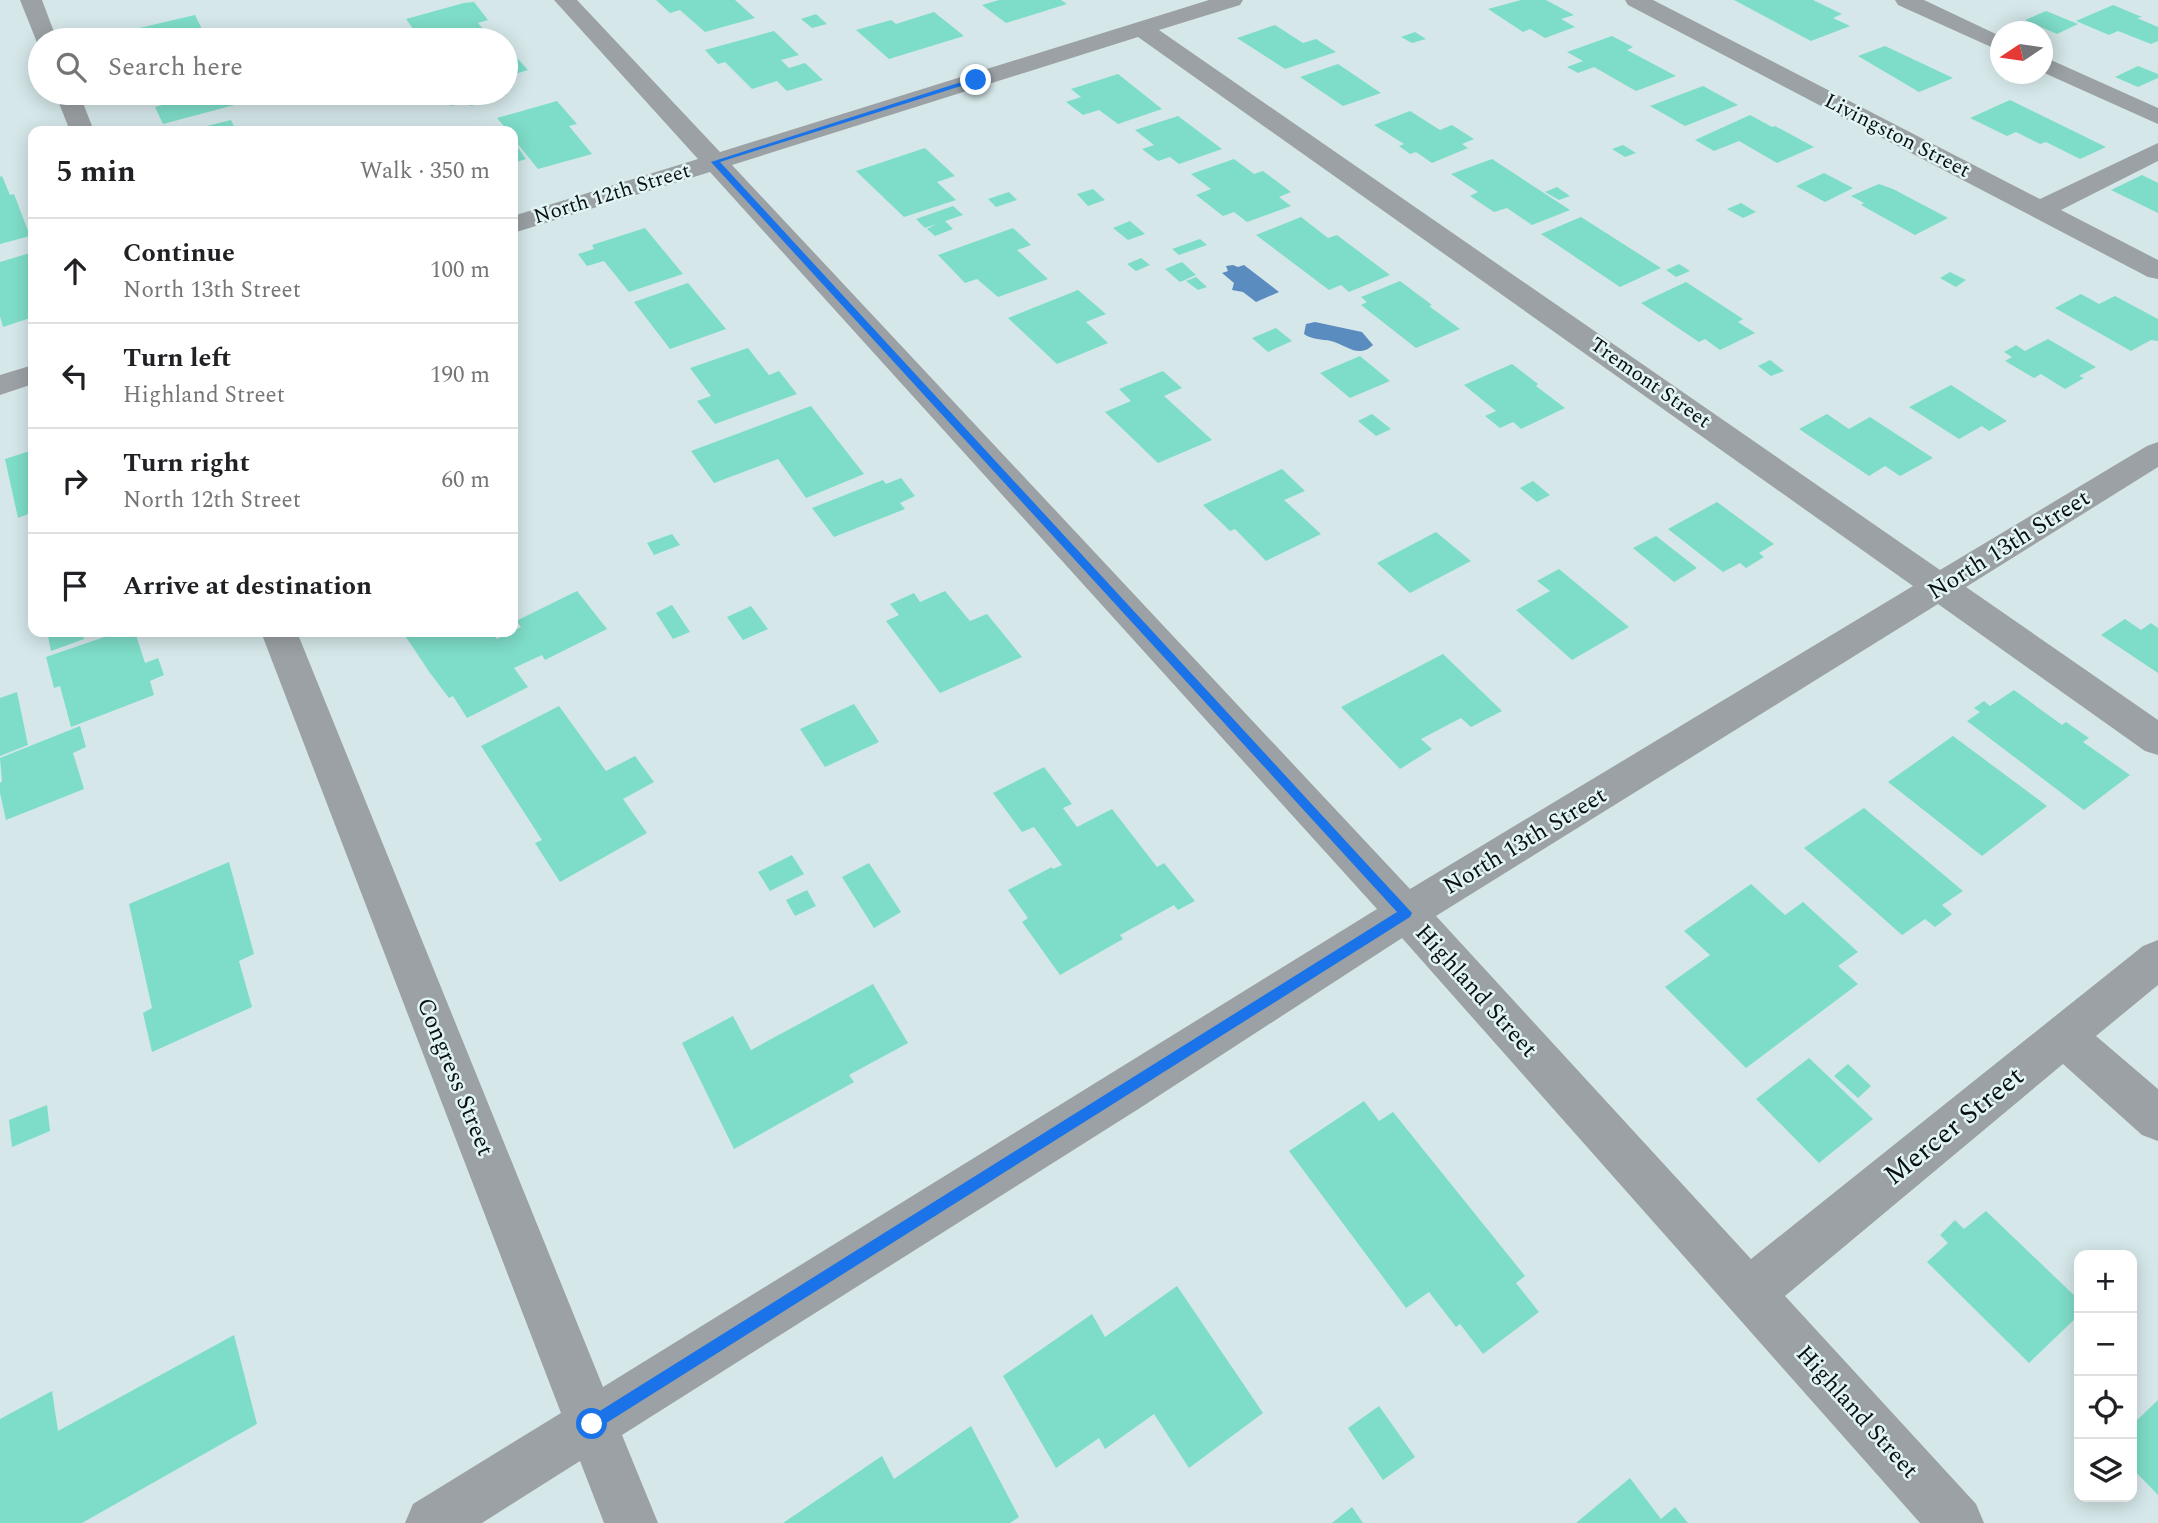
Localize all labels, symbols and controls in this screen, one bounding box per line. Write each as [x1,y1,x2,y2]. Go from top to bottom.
north arrow [1990,21,2053,84]
search box [28,28,518,105]
text: Search here [108,47,243,87]
icon: search [52,48,90,86]
route end [960,64,991,95]
street label: Livingston Street [1818,85,1976,187]
text: 5 min [56,149,136,195]
text: Walk · 350 m [360,154,490,189]
street label: North 12th Street [530,155,694,233]
text: Continue [123,233,235,273]
icon: ahead [56,252,94,290]
text: 100 m [430,253,490,288]
text: North 13th Street [123,273,301,308]
street label: Tremont Street [1583,329,1717,437]
text: Turn left [123,338,231,378]
icon: left [56,357,94,395]
text: 190 m [430,358,490,393]
text: Highland Street [123,378,285,413]
text: Turn right [123,443,250,483]
icon: right [56,462,94,500]
text: 60 m [441,463,490,498]
street label: North 13th Street [1921,481,2097,609]
text: North 12th Street [123,483,301,518]
text: Arrive at destination [123,566,372,606]
icon: arrive [56,567,94,605]
street label: North 13th Street [1436,778,1614,904]
street label: Highland Street [1406,916,1546,1066]
street label: Congress Street [407,993,503,1161]
street label: Mercer Street [1874,1056,2034,1196]
map controls [2074,1250,2137,1502]
button: + [2074,1250,2137,1313]
button: − [2074,1313,2137,1376]
street label: Highland Street [1787,1337,1927,1487]
button: locate [2074,1376,2137,1439]
route start [576,1408,607,1439]
button: layers [2074,1439,2137,1502]

